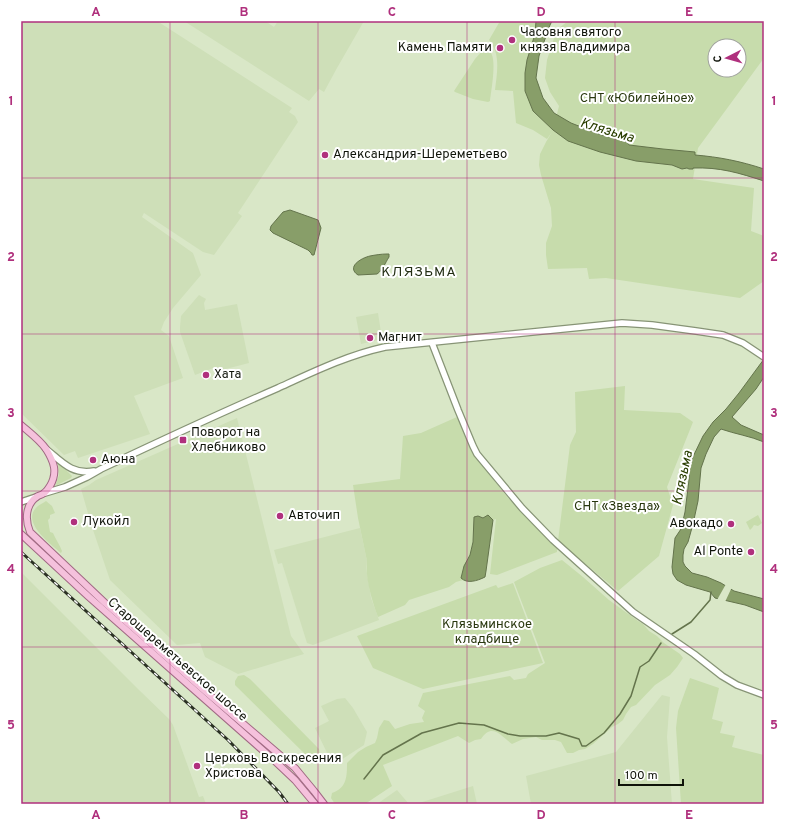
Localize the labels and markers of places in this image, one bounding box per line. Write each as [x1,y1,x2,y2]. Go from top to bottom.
place label: Часовня святого князя Владимира [520,25,630,56]
marker: Часовня святого князя Владимира [507,35,517,45]
place label: Камень Памяти [398,40,492,56]
marker: Камень Памяти [495,43,505,53]
place label: Александрия-Шереметьево [333,147,507,163]
marker: Александрия-Шереметьево [320,150,330,160]
place label: Магнит [378,330,422,346]
marker: Магнит [365,333,375,343]
place label: Хата [214,367,241,383]
marker: Хата [201,370,211,380]
place label: Поворот на Хлебниково [191,425,266,456]
marker: Поворот на Хлебниково [178,435,188,445]
place label: Аюна [101,452,135,468]
marker: Аюна [88,455,98,465]
place label: Авточип [288,508,340,524]
marker: Авточип [275,511,285,521]
place label: Лукойл [82,514,129,530]
place label: Авокадо [669,516,723,532]
marker: Лукойл [69,517,79,527]
marker: Авокадо [726,519,736,529]
place label: Al Ponte [693,544,743,560]
marker: Al Ponte [746,547,756,557]
place label: Церковь Воскресения Христова [205,751,341,782]
marker: Церковь Воскресения Христова [192,761,202,771]

